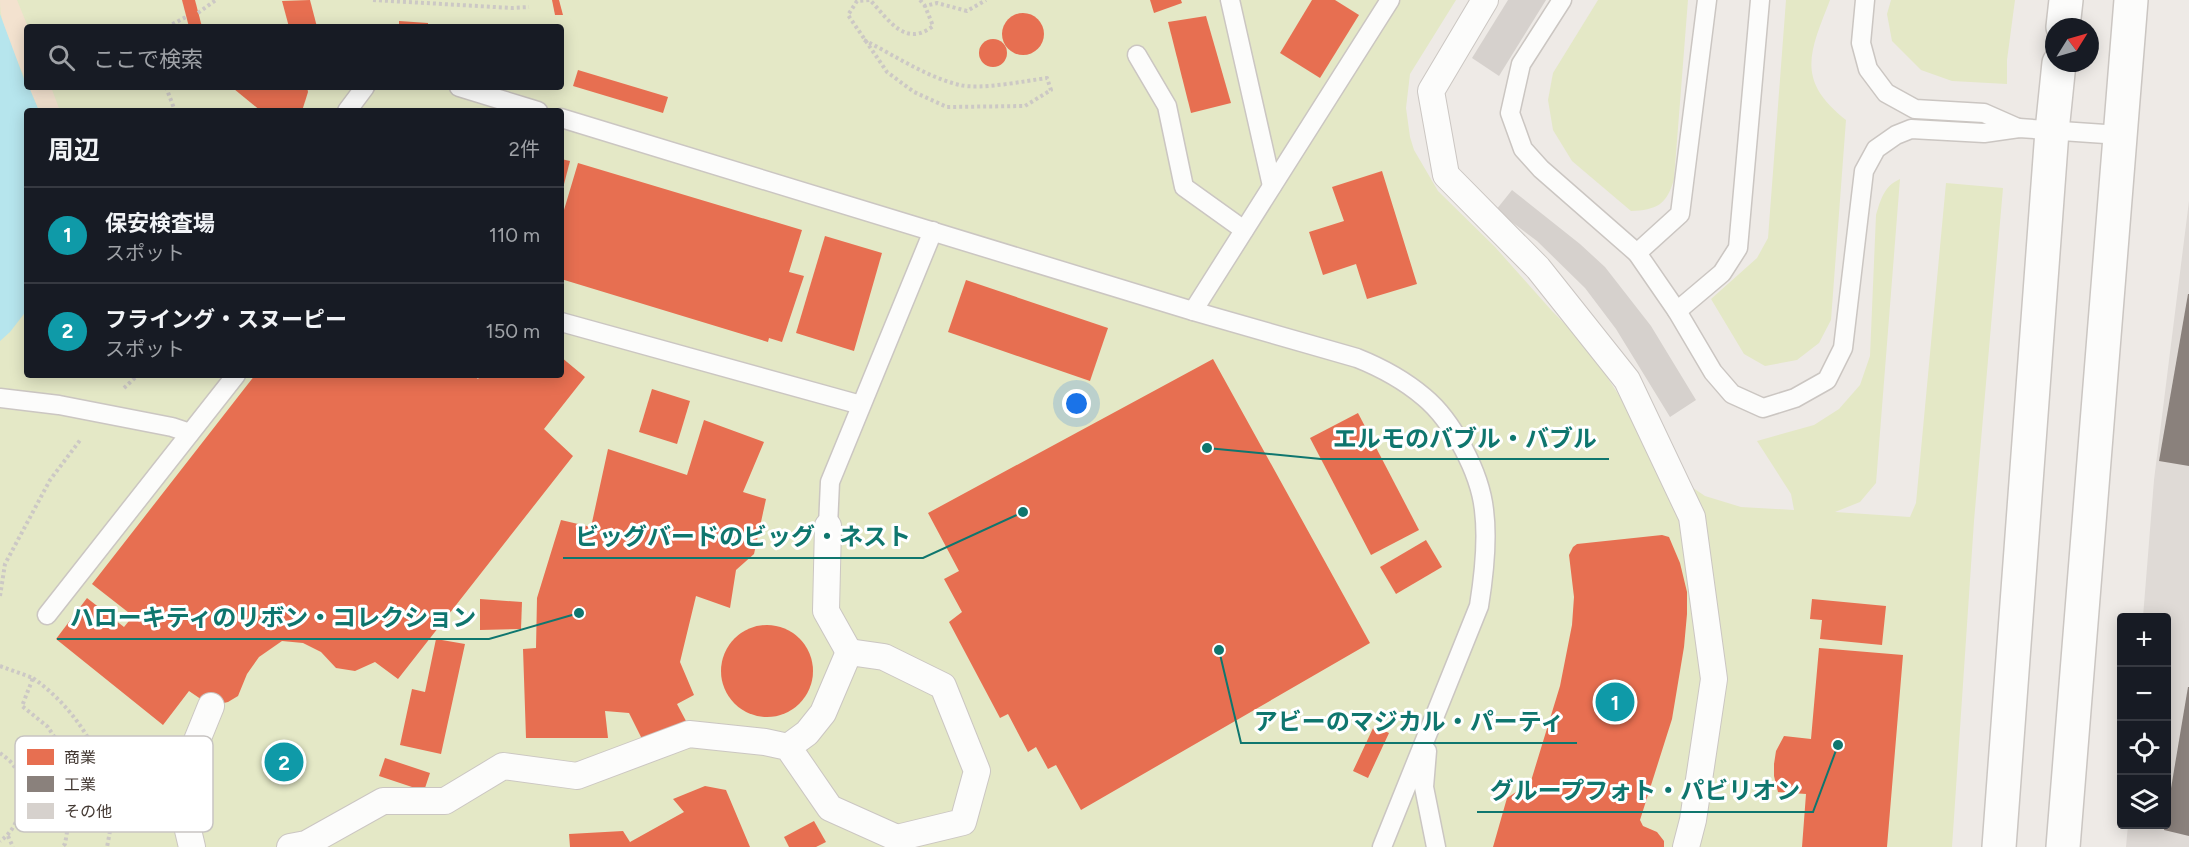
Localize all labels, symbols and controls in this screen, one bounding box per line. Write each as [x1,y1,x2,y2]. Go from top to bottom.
north arrow [2045,18,2099,72]
search box [24,24,564,90]
icon: search [45,41,78,74]
text: ここで検索 [93,46,203,73]
text: 周辺 [48,134,100,166]
text: 2件 [509,137,540,161]
text: 保安検査場 [105,210,215,237]
text: 1 [63,223,72,247]
text: 110 m [489,223,540,247]
text: スポット [105,241,185,265]
text: フライング・スヌーピー [105,306,347,333]
text: 2 [62,319,73,343]
text: 150 m [485,319,540,343]
text: スポット [105,337,185,361]
your location [1062,389,1091,418]
callout: エルモのバブル・バブル [1321,417,1609,459]
text: エルモのバブル・バブル [1333,424,1597,453]
callout: ビッグバードのビッグ・ネスト [563,516,923,558]
text: ビッグバードのビッグ・ネスト [575,522,911,551]
callout: ハローキティのリボン・コレクション [57,597,489,639]
text: ハローキティのリボン・コレクション [70,603,476,632]
map controls [2117,613,2171,829]
button: + [2117,613,2171,667]
button: − [2117,667,2171,721]
pin: 1 [1596,680,1634,724]
callout: アビーのマジカル・パーティ [1241,701,1577,743]
text: アビーのマジカル・パーティ [1254,707,1564,736]
button: locate [2117,721,2171,775]
legend [15,736,213,832]
pin: 2 [264,740,304,784]
text: 商業 [64,748,96,767]
callout: グループフォト・パビリオン [1477,770,1813,812]
text: 工業 [64,775,96,794]
button: layers [2117,775,2171,829]
text: グループフォト・パビリオン [1490,776,1800,805]
text: その他 [64,802,112,821]

